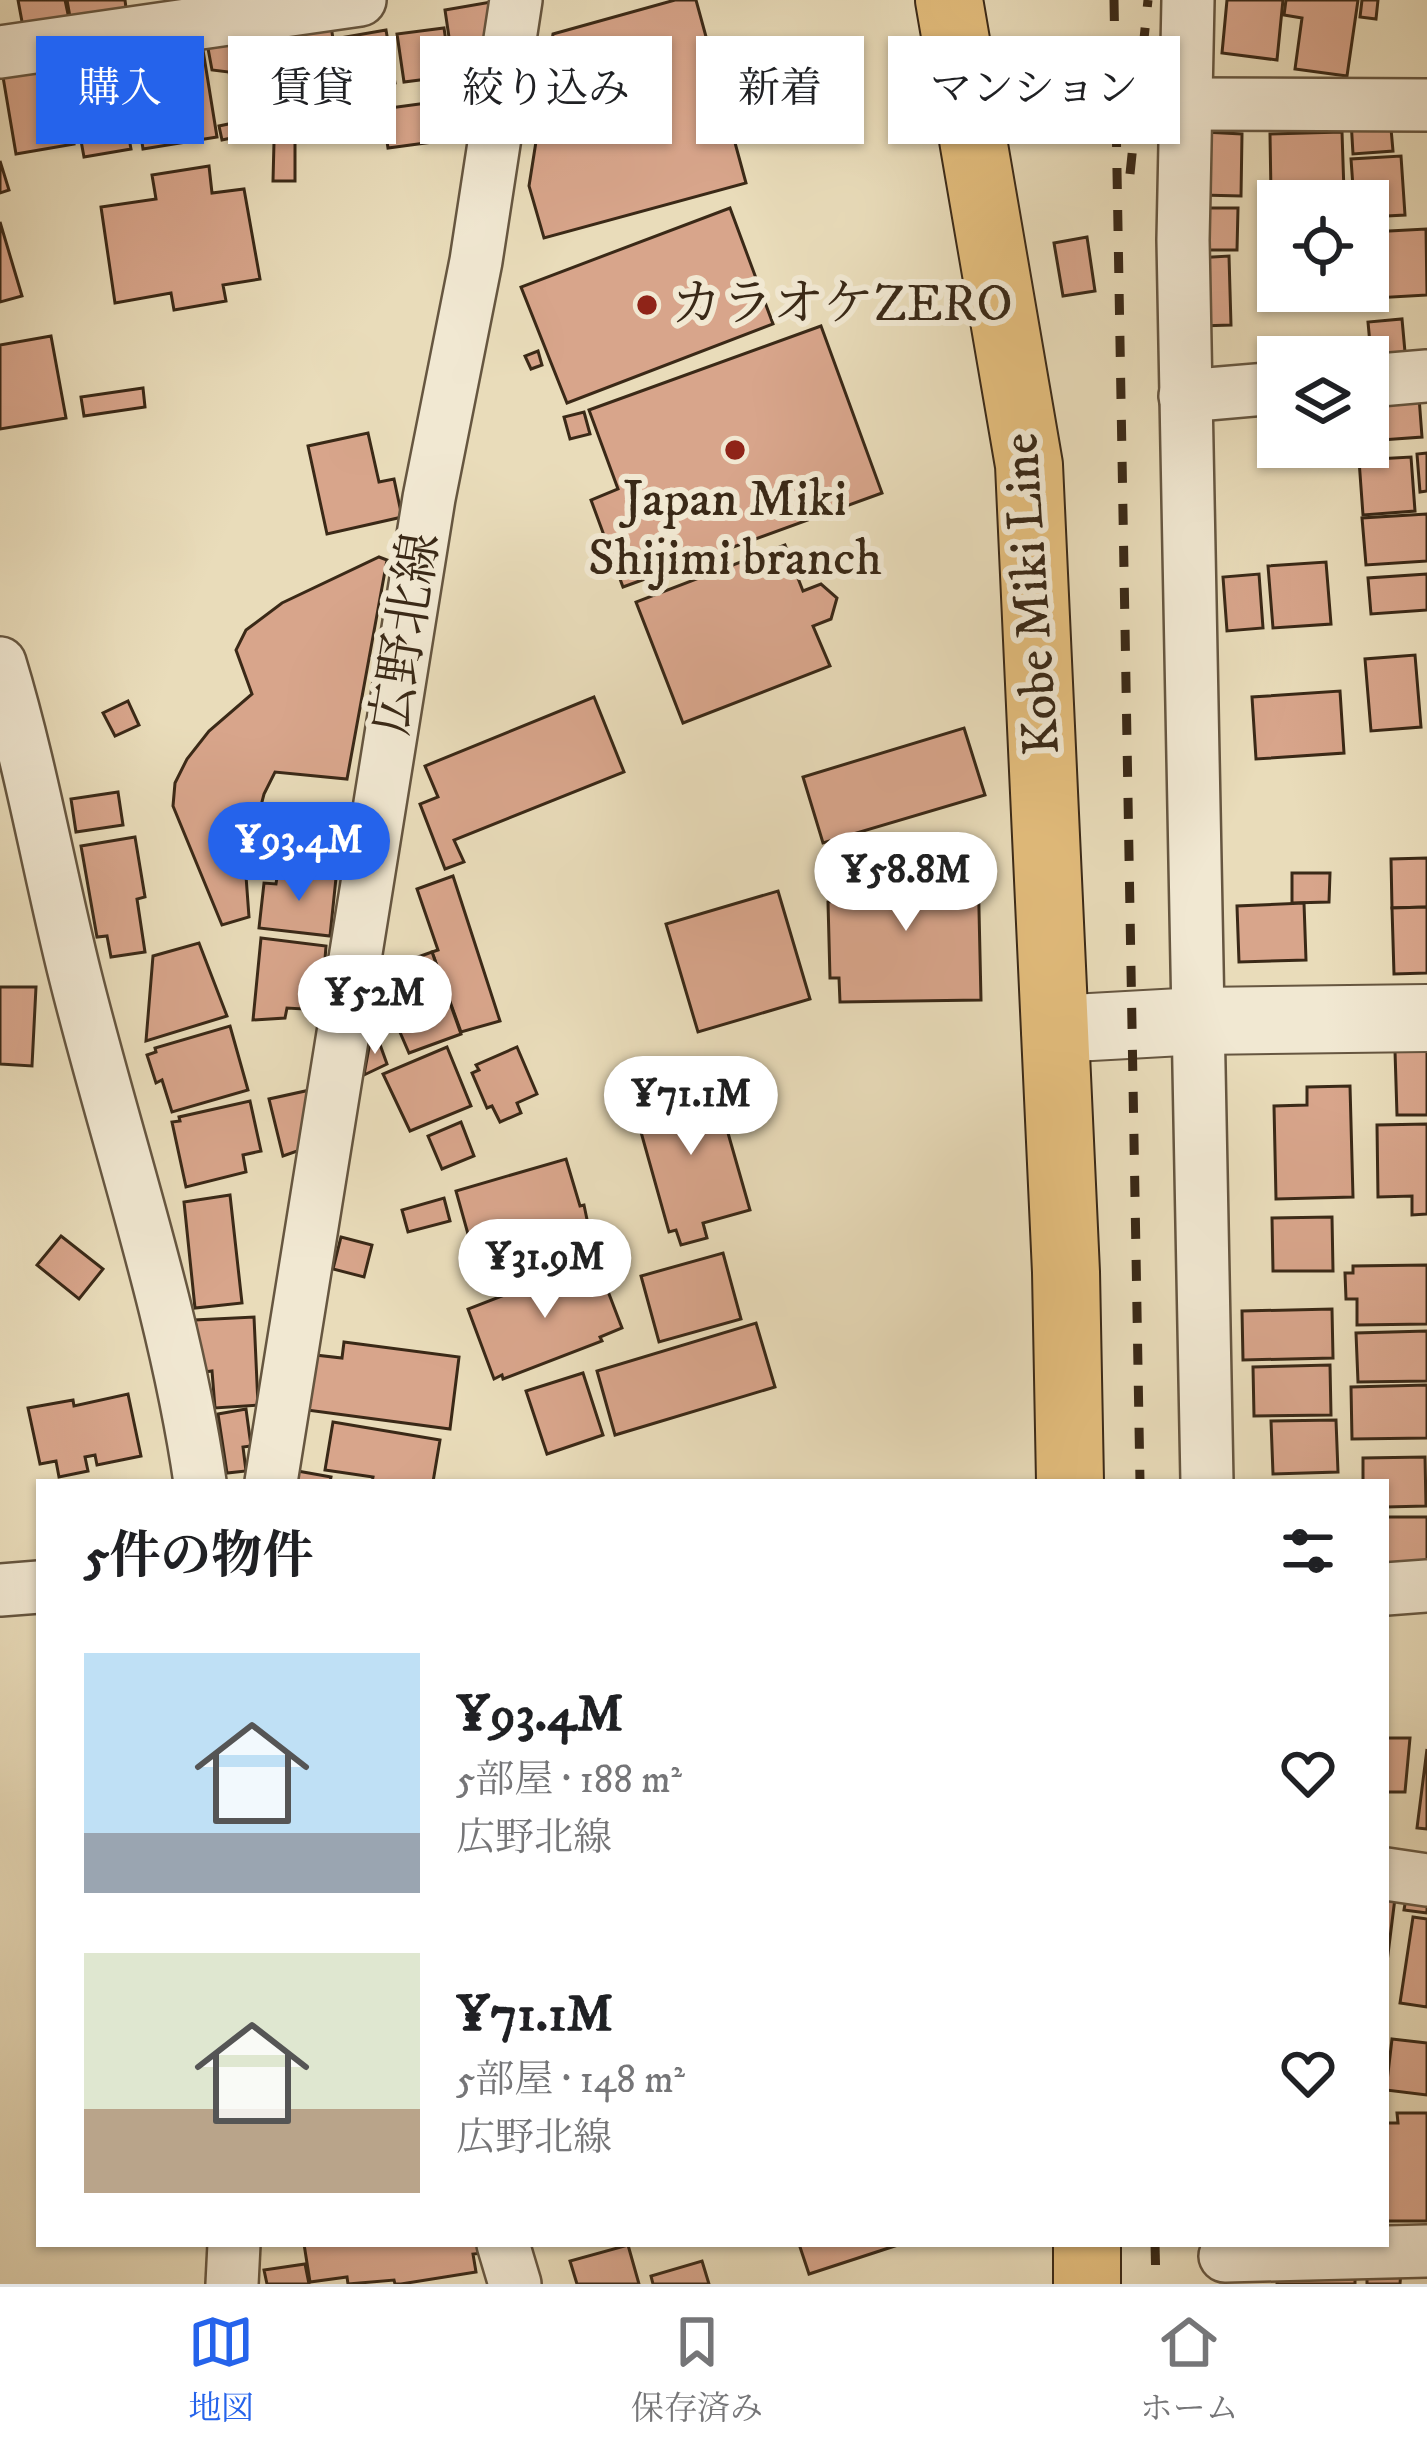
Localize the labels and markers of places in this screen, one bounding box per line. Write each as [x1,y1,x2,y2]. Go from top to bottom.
place label: カラオケZERO [671,273,1013,337]
marker: カラオケZERO [634,292,660,318]
marker: Japan Miki Shijimi branch [722,437,748,463]
place label: Japan Miki Shijimi branch [588,468,882,591]
pin: ¥93.4M [201,802,397,904]
pin: ¥58.8M [808,832,1004,934]
pin: ¥52M [304,955,446,1057]
pin: ¥71.1M [593,1056,789,1158]
pin: ¥31.9M [447,1219,643,1321]

